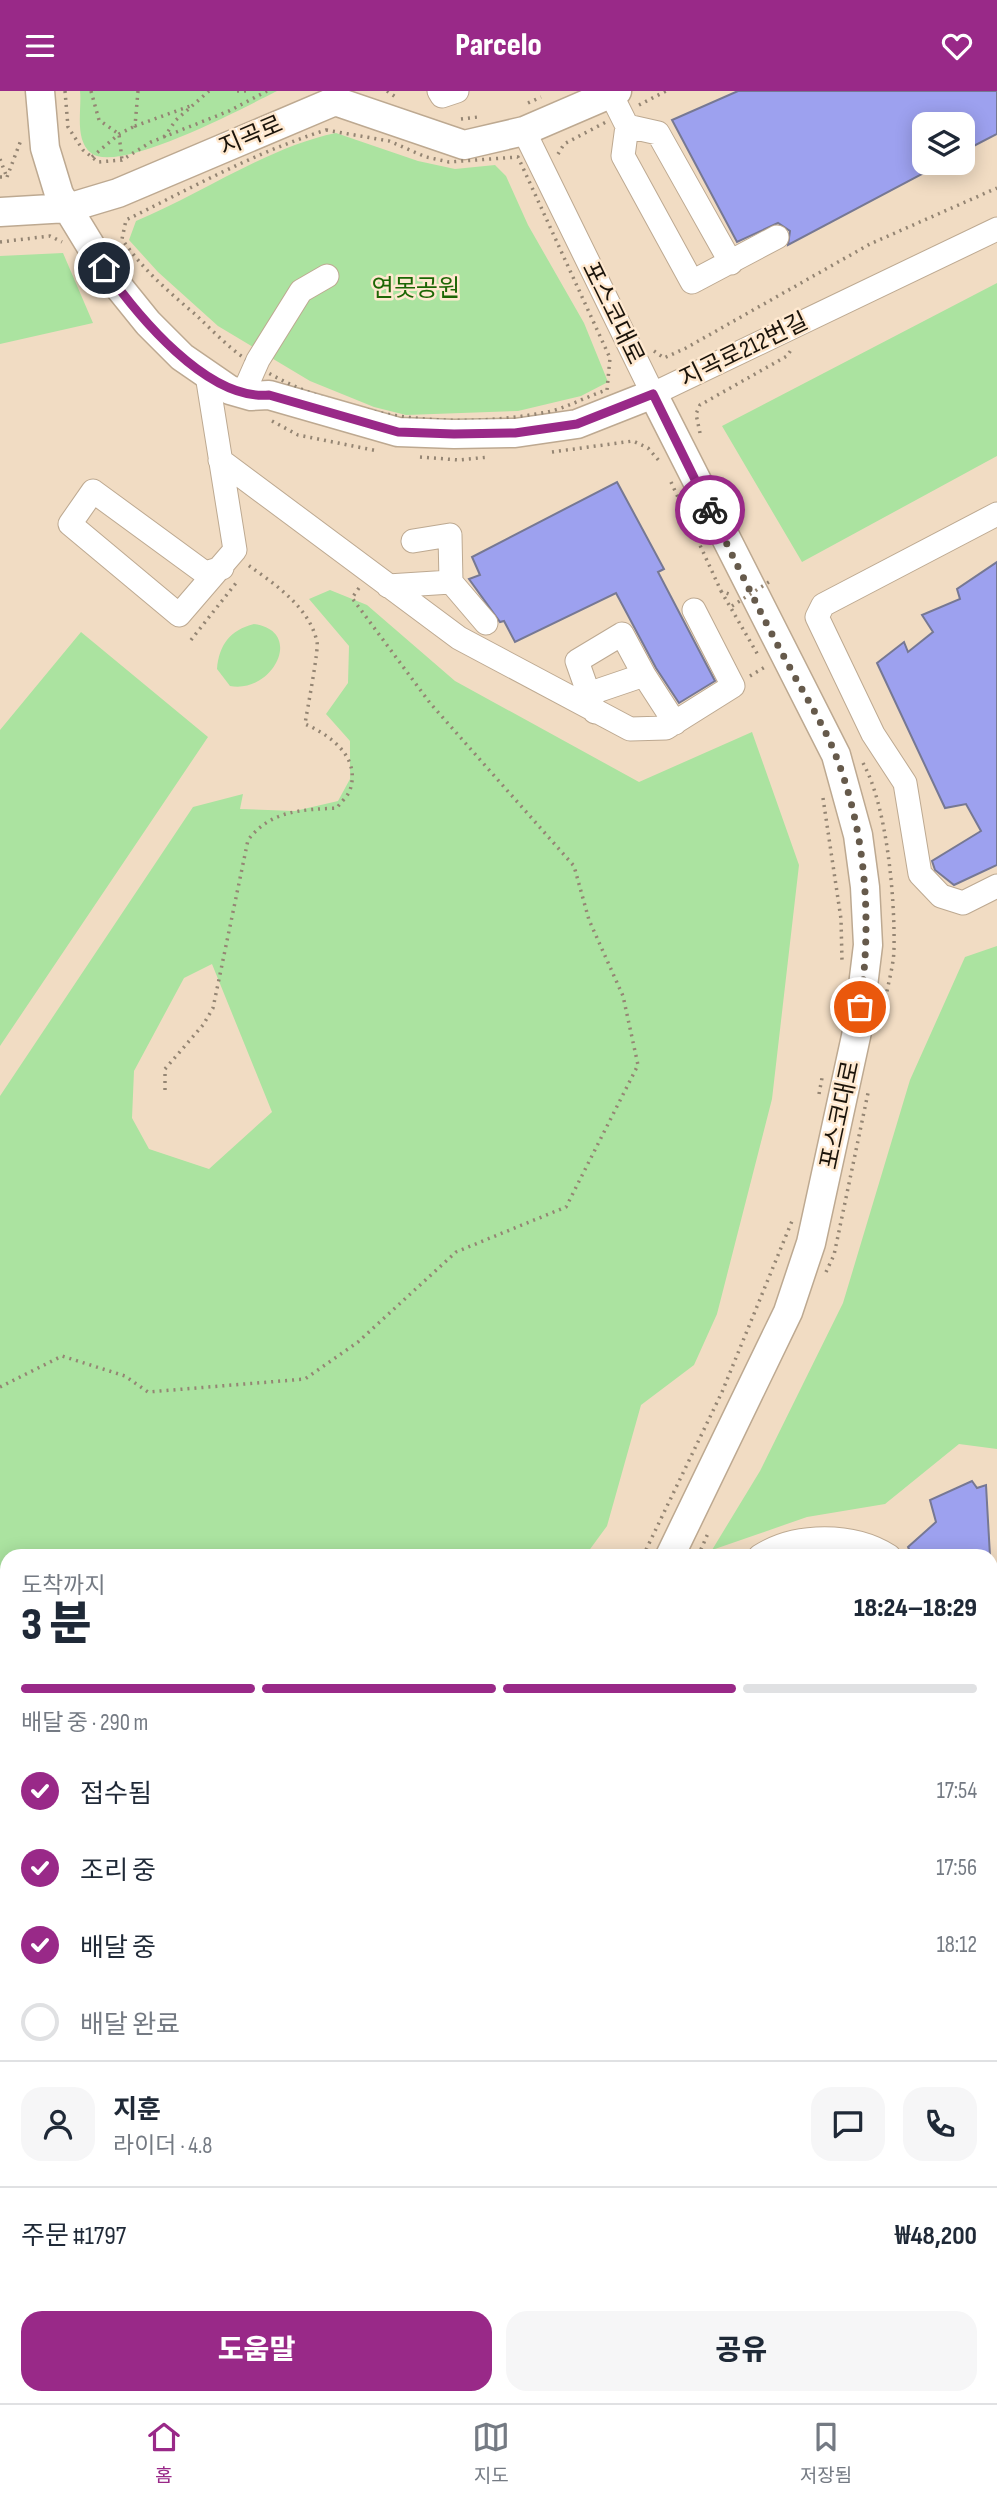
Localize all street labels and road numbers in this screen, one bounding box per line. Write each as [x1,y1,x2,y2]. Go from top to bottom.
street label: 지곡로 [215,110,287,162]
street label: 포스코대로 [576,257,650,369]
street label: 지곡로212번길 [675,307,813,393]
street label: 포스코대로 [814,1058,866,1172]

